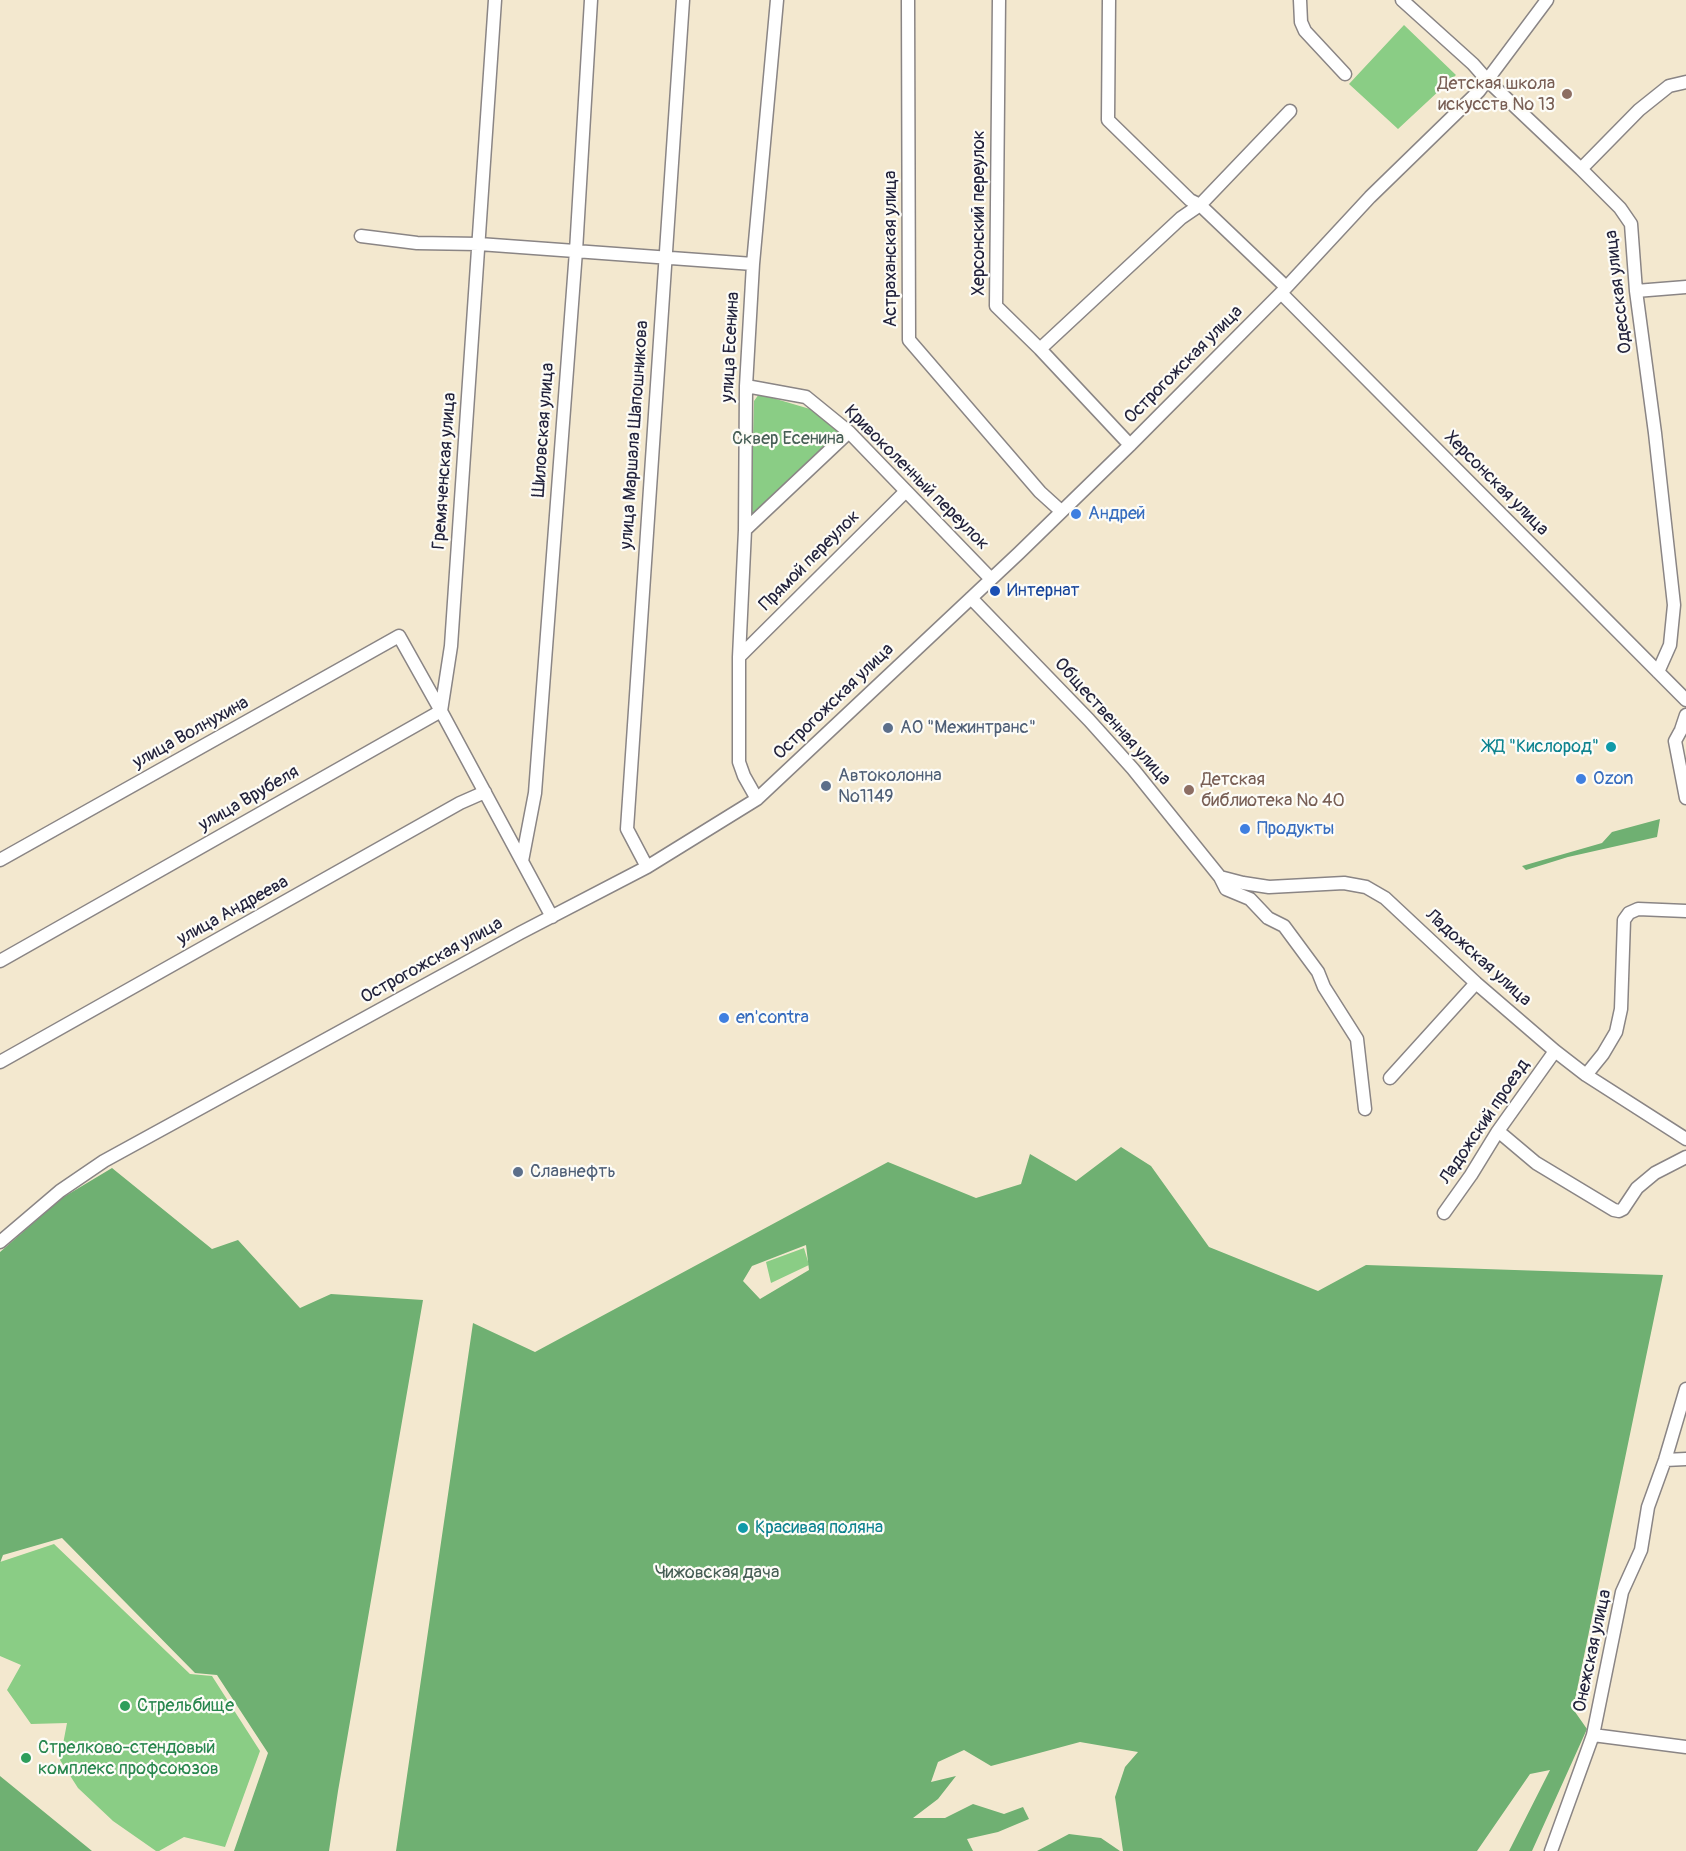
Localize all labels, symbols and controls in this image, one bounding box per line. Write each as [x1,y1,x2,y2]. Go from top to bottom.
place label: Детская школа искусств № 13 [1438,73,1555,116]
marker: Детская школа искусств № 13 [1560,87,1574,101]
street label: Херсонский переулок [968,130,990,296]
street label: Астраханская улица [880,171,902,327]
street label: Одесская улица [1601,229,1637,355]
street label: улица Есенина [717,291,745,403]
street label: Острогожская улица [1120,301,1248,429]
street label: улица Маршала Шапошникова [616,320,654,550]
street label: Шиловская улица [529,362,559,498]
street label: Гремяченская улица [429,392,461,550]
street label: Кривоколенный переулок [839,401,993,555]
street label: Херсонская улица [1439,427,1553,541]
park label: Сквер Есенина [732,428,844,450]
place label: Андрей [1088,503,1145,525]
street label: Прямой переулок [755,506,865,616]
marker: Андрей [1069,507,1083,521]
place label: Интернат [1007,580,1080,602]
marker: Интернат [988,584,1002,598]
street label: Острогожская улица [769,639,899,765]
street label: Общественная улица [1049,654,1175,790]
street label: улица Волнухина [129,692,253,774]
place label: АО "Межинтранс" [900,717,1036,739]
marker: АО "Межинтранс" [881,721,895,735]
place label: ЖД "Кислород" [1483,736,1599,758]
marker: ЖД "Кислород" [1604,740,1618,754]
street label: улица Врубеля [195,762,303,836]
place label: Автоколонна №1149 [838,765,942,808]
place label: Ozon [1593,768,1633,790]
place label: Детская библиотека № 40 [1201,769,1345,812]
marker: Ozon [1574,772,1588,786]
marker: Автоколонна №1149 [819,779,833,793]
marker: Детская библиотека № 40 [1182,783,1196,797]
place label: Продукты [1257,818,1334,840]
marker: Продукты [1238,822,1252,836]
street label: улица Андреева [174,872,292,950]
street label: Ладожская улица [1421,905,1535,1011]
street label: Острогожская улица [357,913,507,1009]
place label: en'contra [736,1007,809,1029]
marker: en'contra [717,1011,731,1025]
street label: Ладожский проезд [1435,1056,1535,1188]
place label: Cлавнефть [530,1161,616,1183]
marker: Cлавнефть [511,1165,525,1179]
place label: Красивая поляна [755,1517,883,1539]
marker: Красивая поляна [736,1521,750,1535]
park label: Чижовская дача [655,1562,779,1584]
street label: Онежская улица [1569,1588,1617,1714]
place label: Стрельбище [137,1695,234,1717]
marker: Стрельбище [118,1699,132,1713]
place label: Стрелково-стендовый комплекс профсоюзов [38,1737,219,1780]
marker: Стрелково-стендовый комплекс профсоюзов [19,1751,33,1765]

